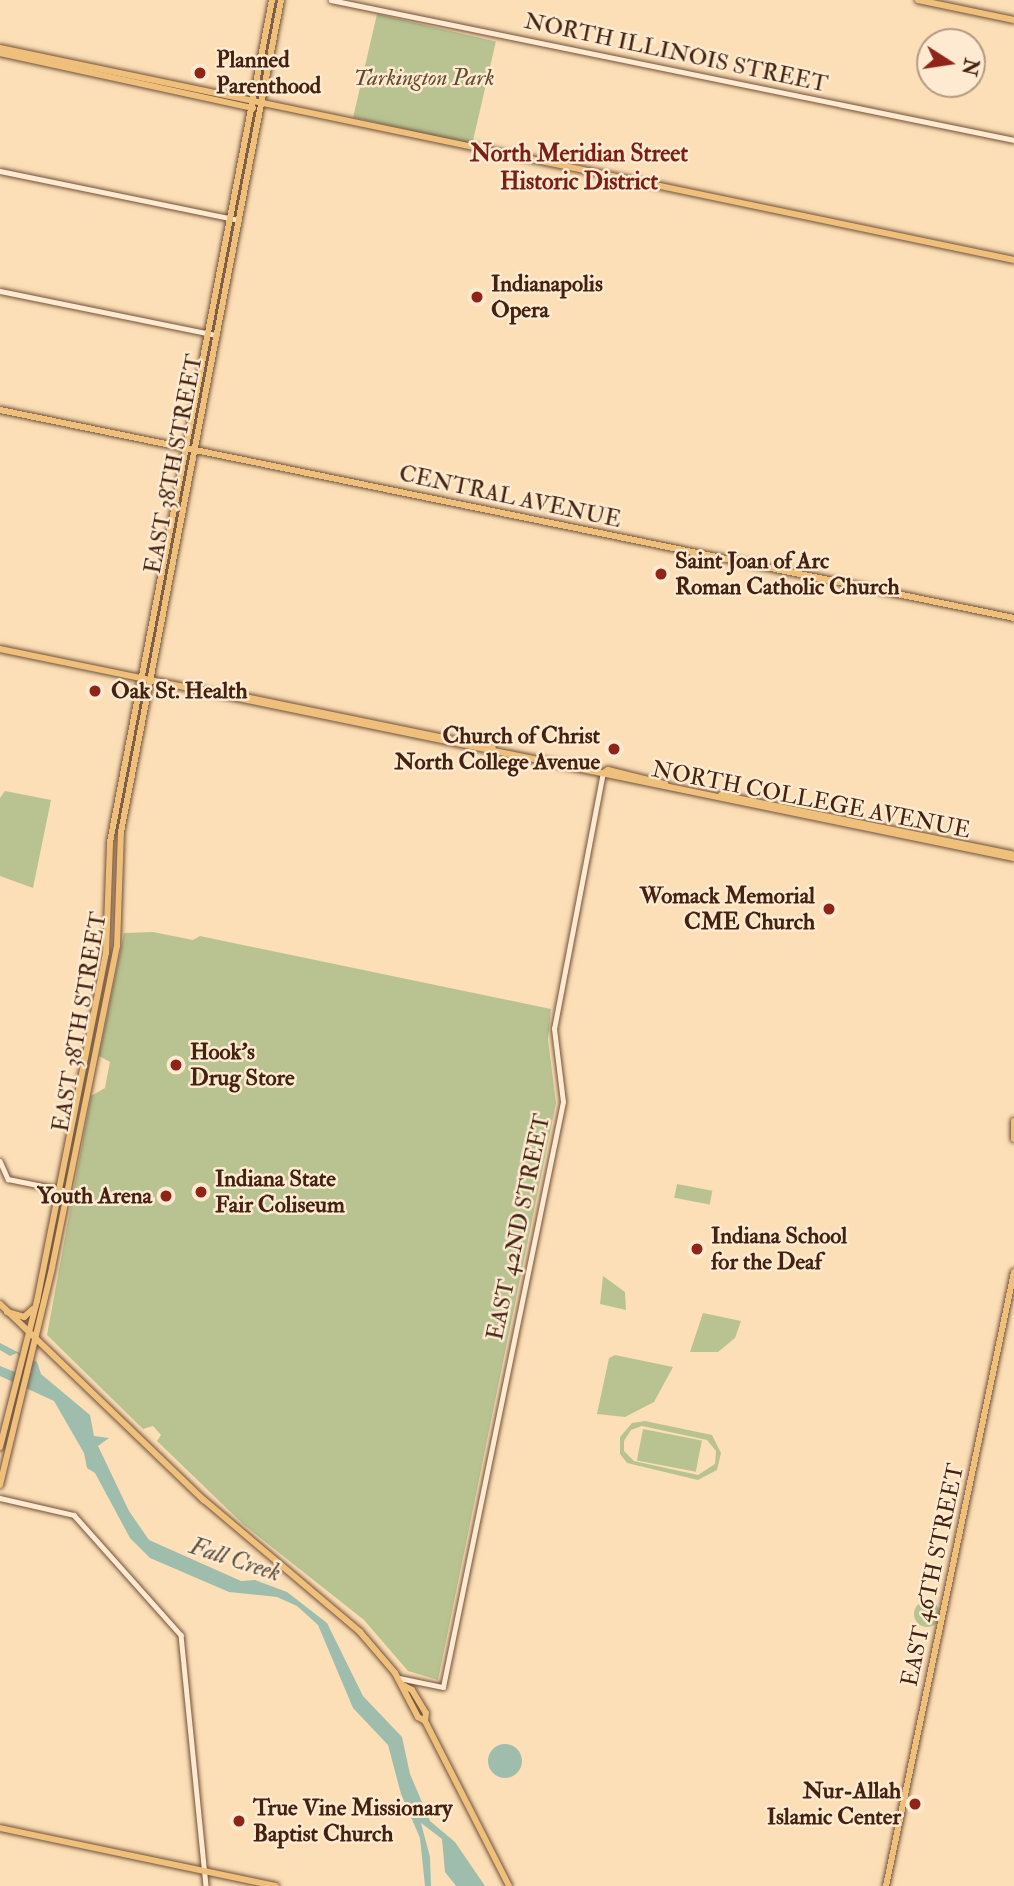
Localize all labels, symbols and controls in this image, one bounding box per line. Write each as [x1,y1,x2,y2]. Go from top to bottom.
street label: NORTH ILLINOIS STREET [522,7,830,99]
north arrow [916,28,986,98]
place label: Planned Parenthood [216,46,321,100]
text: N [956,56,983,78]
marker: Planned Parenthood [190,63,210,83]
park label: Tarkington Park [353,64,495,92]
district label: North Meridian Street Historic District [470,140,688,196]
place label: Indianapolis Opera [491,270,603,324]
marker: Indianapolis Opera [469,289,485,305]
street label: EAST 38TH STREET [139,352,209,576]
street label: CENTRAL AVENUE [396,460,624,534]
place label: Saint Joan of Arc Roman Catholic Church [675,547,899,601]
marker: Saint Joan of Arc Roman Catholic Church [653,566,669,582]
place label: Oak St. Health [111,677,248,705]
marker: Oak St. Health [85,681,105,701]
place label: Church of Christ North College Avenue [394,722,600,776]
marker: Church of Christ North College Avenue [606,741,622,757]
street label: NORTH COLLEGE AVENUE [649,756,973,844]
place label: Womack Memorial CME Church [640,882,815,936]
marker: Womack Memorial CME Church [821,901,837,917]
street label: EAST 38TH STREET [47,910,113,1134]
place label: Hook's Drug Store [190,1038,295,1092]
marker: Hook's Drug Store [168,1057,184,1073]
street label: EAST 42ND STREET [482,1111,556,1343]
place label: Indiana State Fair Coliseum [215,1165,345,1219]
place label: Youth Arena [37,1182,152,1210]
marker: Indiana State Fair Coliseum [193,1184,209,1200]
marker: Youth Arena [158,1188,174,1204]
place label: Indiana School for the Deaf [711,1222,847,1276]
marker: Indiana School for the Deaf [689,1241,705,1257]
street label: EAST 46TH STREET [896,1461,970,1689]
water label: Fall Creek [186,1532,284,1588]
place label: Nur-Allah Islamic Center [767,1777,901,1831]
place label: True Vine Missionary Baptist Church [253,1794,452,1848]
marker: Nur-Allah Islamic Center [907,1796,923,1812]
marker: True Vine Missionary Baptist Church [231,1813,247,1829]

